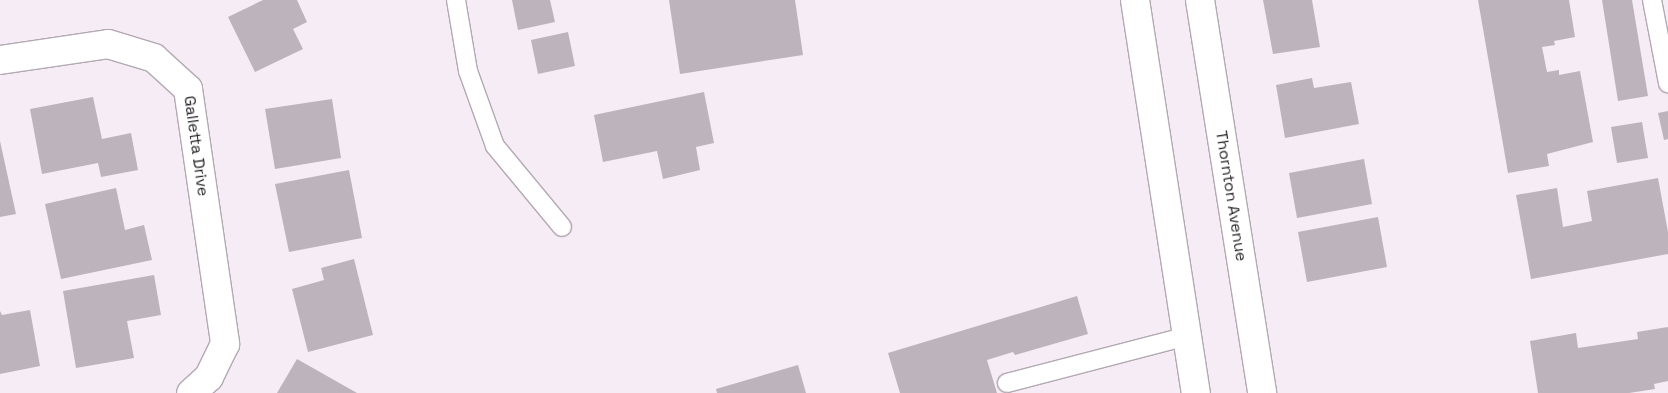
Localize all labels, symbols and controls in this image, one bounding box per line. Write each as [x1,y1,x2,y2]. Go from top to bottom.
street label: Galletta Drive [179,95,213,197]
street label: Thornton Avenue [1211,129,1251,263]

